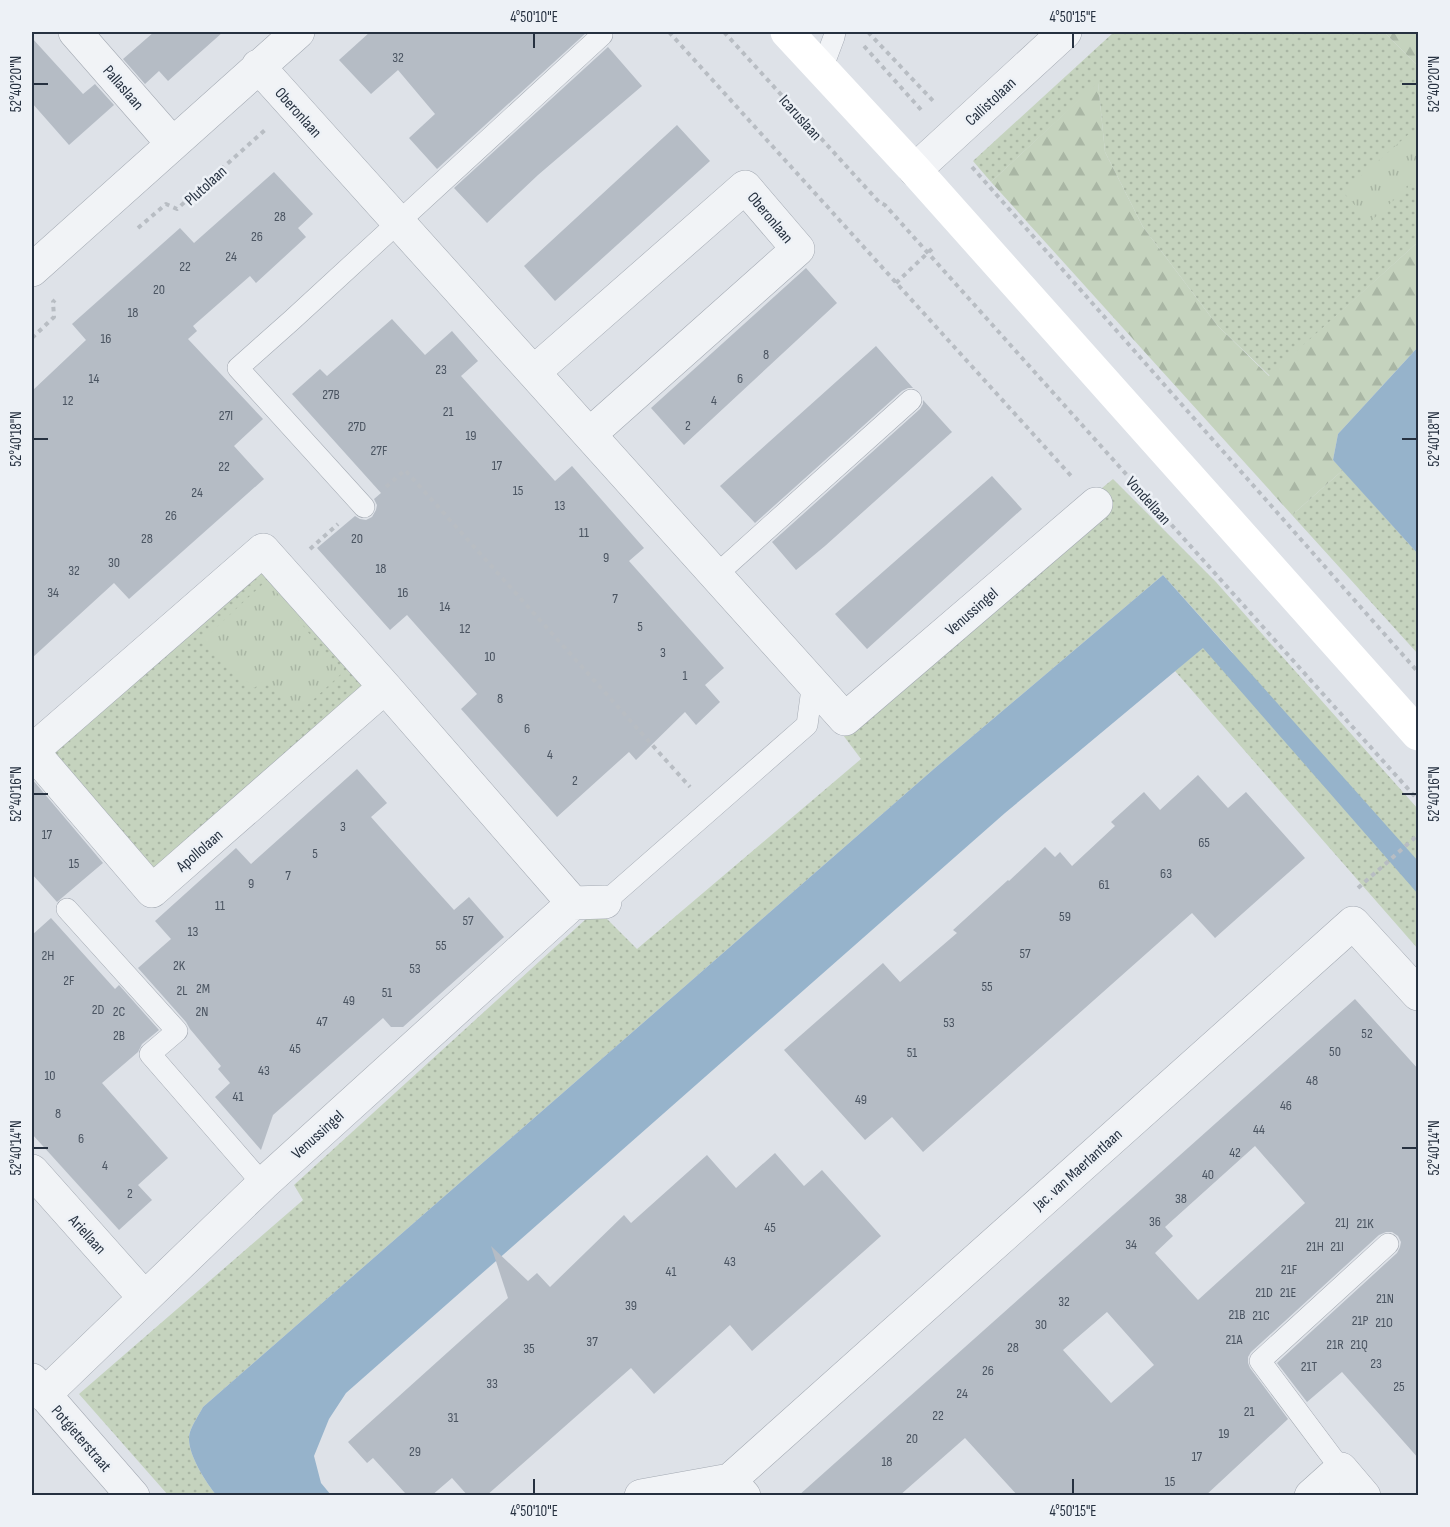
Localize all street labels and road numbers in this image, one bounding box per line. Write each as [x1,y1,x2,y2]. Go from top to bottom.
street label: Pallaslaan [98,62,147,114]
street label: Callistolaan [962,74,1020,130]
street label: Oberonlaan [270,84,325,142]
street label: Icaruslaan [775,91,825,145]
street label: Plutolaan [181,162,231,210]
street label: Oberonlaan [743,189,797,247]
street label: Vondellaan [1121,473,1174,529]
street label: Venussingel [942,584,1002,640]
street label: Apollolaan [172,826,227,877]
street label: Venussingel [288,1107,348,1163]
street label: Jac. van Maerlantlaan [1029,1125,1126,1216]
street label: Ariellaan [64,1211,109,1259]
street label: Potgieterstraat [47,1402,115,1476]

